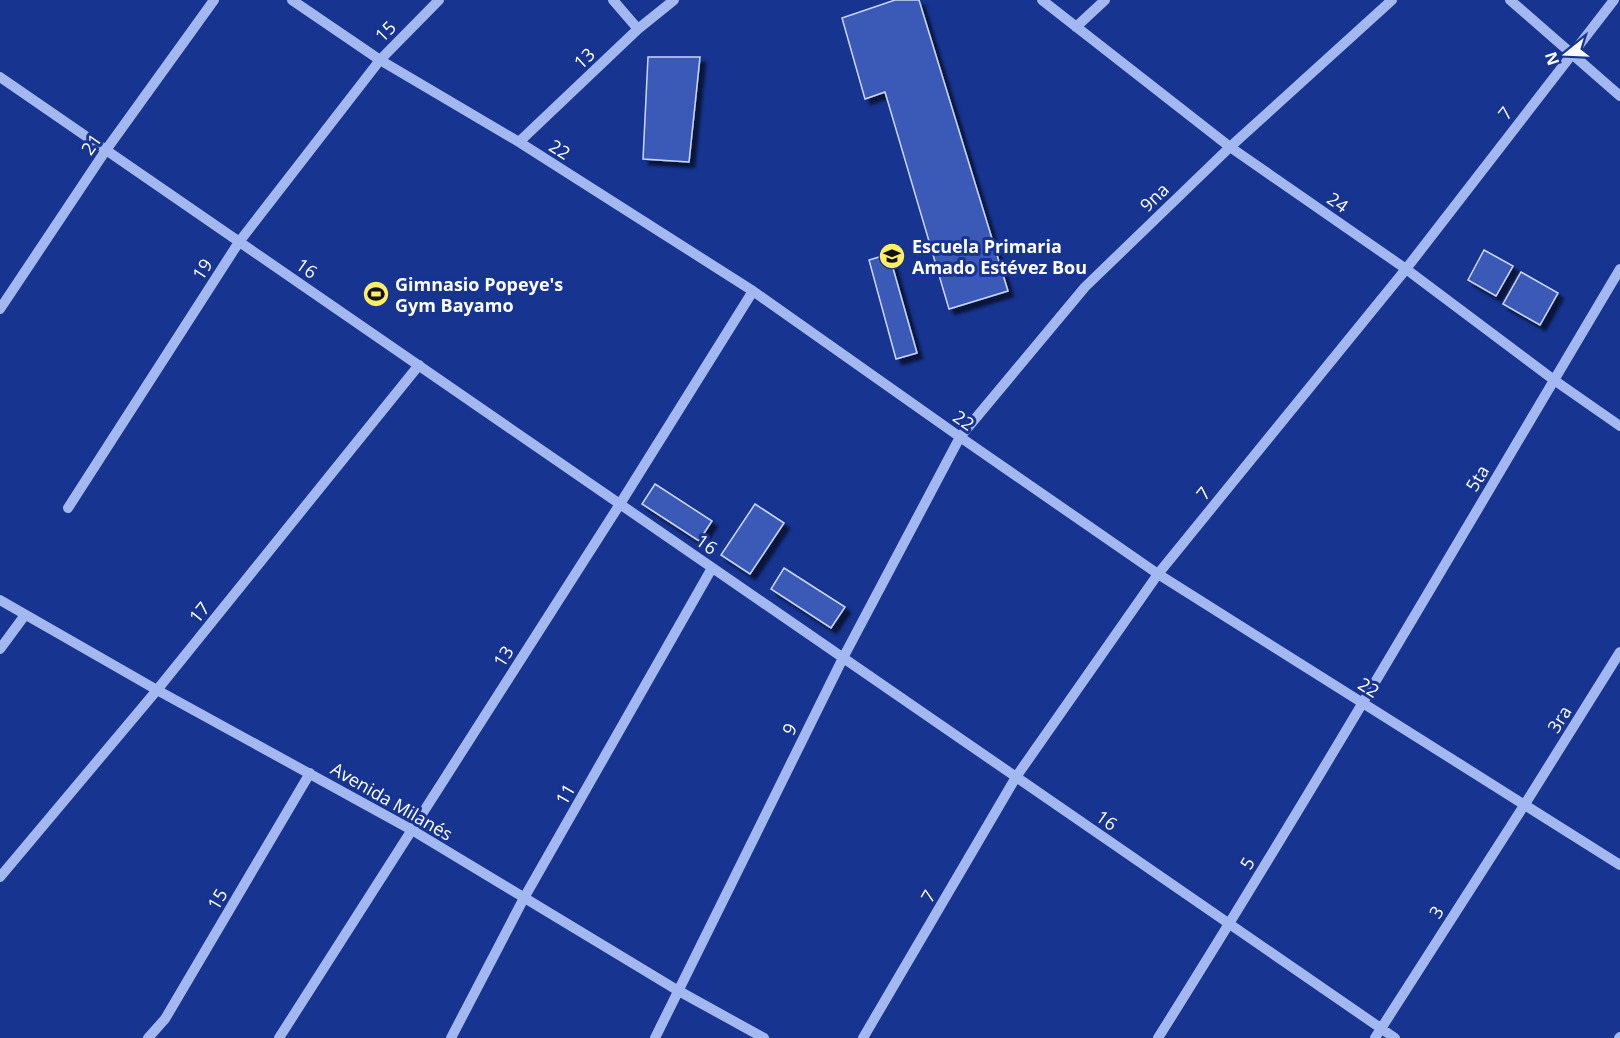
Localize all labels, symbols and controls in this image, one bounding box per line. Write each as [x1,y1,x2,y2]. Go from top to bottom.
street label: 15 [369,15,401,47]
north arrow [1536,24,1596,84]
street label: 13 [568,42,600,74]
text: N [1539,49,1564,68]
street label: 7 [1492,102,1518,124]
street label: 21 [75,129,107,159]
street label: 22 [545,133,575,165]
street label: 9na [1134,177,1174,217]
street label: 24 [1323,186,1353,218]
place label: Escuela Primaria Amado Estévez Bou [912,234,1087,279]
school or university icon: Escuela Primaria Amado Estévez Bou [877,241,907,271]
street label: 16 [292,252,322,284]
street label: 19 [186,254,218,284]
place label: Gimnasio Popeye's Gym Bayamo [395,272,563,317]
sports icon: Gimnasio Popeye's Gym Bayamo [361,279,391,309]
street label: 22 [949,404,979,436]
street label: 5ta [1460,460,1494,496]
street label: 7 [1190,481,1216,505]
street label: 16 [692,528,722,560]
street label: 17 [183,596,215,628]
street label: 13 [487,641,519,671]
street label: 22 [1354,671,1384,703]
street label: 3ra [1541,701,1577,737]
street label: 9 [776,719,802,739]
street label: Avenida Milanés [327,756,457,846]
street label: 11 [549,779,581,809]
street label: 16 [1092,804,1122,836]
street label: 5 [1234,852,1260,874]
street label: 15 [201,884,233,914]
street label: 7 [915,885,941,907]
street label: 3 [1423,901,1449,923]

